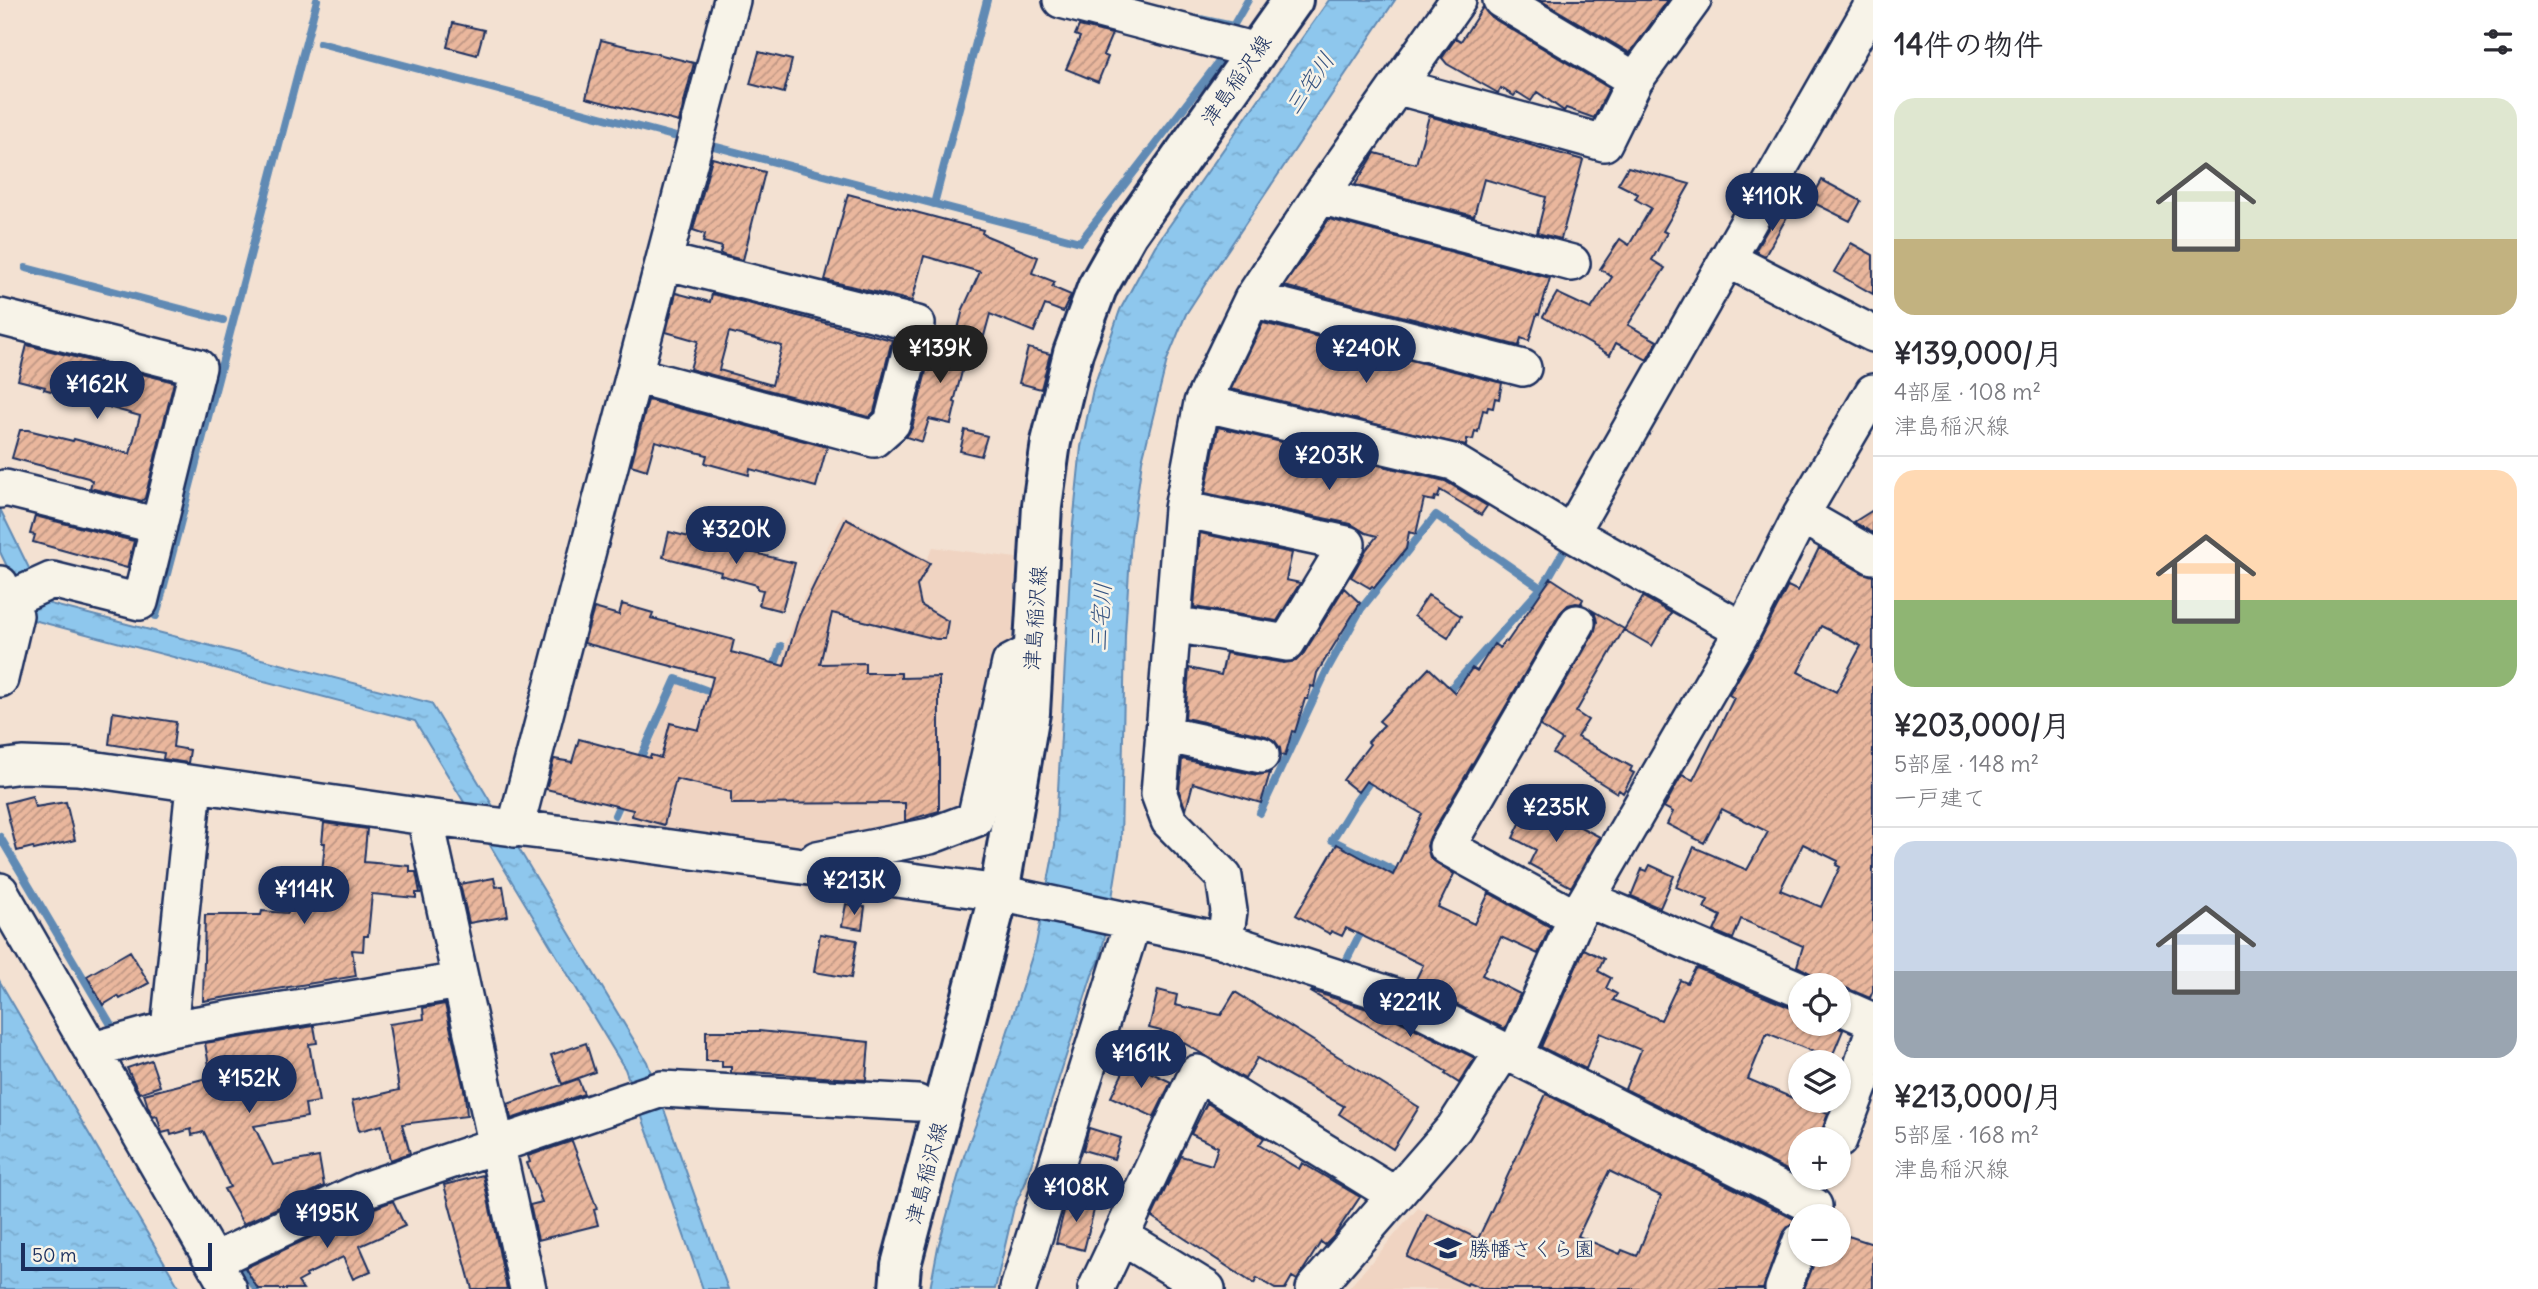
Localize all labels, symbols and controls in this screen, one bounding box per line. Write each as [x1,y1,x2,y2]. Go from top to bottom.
icon: filters [2479,23,2517,61]
text: 14件の物件 [1894,25,2043,63]
street label: 津島稲沢線 [1195,29,1277,131]
water label: 三宅川 [1278,46,1340,120]
icon: home [2143,144,2269,270]
pin: ¥110K [1723,174,1821,233]
text: ¥110K [1741,181,1803,210]
pin: ¥139K [891,326,989,385]
pin: ¥240K [1317,326,1415,385]
text: ¥139K [908,333,972,362]
text: ¥240K [1332,333,1400,362]
text: ¥139,000/月 [1894,334,2063,372]
pin: ¥162K [48,362,146,421]
text: ¥162K [66,369,128,398]
text: 4部屋 · 108 m² [1894,377,2041,406]
text: 津島稲沢線 [1894,411,2009,440]
pin: ¥203K [1280,433,1378,492]
text: ¥203K [1295,440,1363,469]
pin: ¥320K [687,506,785,566]
text: ¥320K [702,514,770,543]
icon: home [2143,516,2269,642]
street label: 津島稲沢線 [1018,565,1052,671]
water label: 三宅川 [1083,582,1117,652]
text: ¥203,000/月 [1894,706,2071,744]
text: 5部屋 · 148 m² [1894,749,2039,778]
text: 一戸建て [1894,783,1986,812]
pin: ¥235K [1507,784,1605,844]
text: ¥235K [1523,792,1589,821]
pin: ¥213K [805,858,903,917]
text: ¥213K [823,865,885,894]
pin: ¥114K [255,866,353,926]
text: ¥114K [274,874,334,903]
icon: home [2143,887,2269,1013]
map controls [1788,973,1851,1267]
button: locate [1788,973,1851,1036]
pin: ¥221K [1361,979,1459,1039]
text: ¥221K [1379,987,1441,1016]
pin: ¥161K [1092,1030,1190,1090]
text: ¥161K [1111,1038,1171,1067]
button: layers [1788,1050,1851,1113]
pin: ¥152K [200,1056,298,1115]
text: ¥152K [218,1063,280,1092]
text: ¥213,000/月 [1894,1077,2063,1115]
street label: 津島稲沢線 [899,1119,953,1227]
text: 5部屋 · 168 m² [1894,1120,2039,1149]
button: + [1788,1127,1851,1190]
text: 津島稲沢線 [1894,1154,2009,1183]
pin: ¥108K [1027,1164,1125,1224]
text: ¥108K [1043,1172,1109,1201]
pin: ¥195K [278,1190,376,1250]
text: ¥195K [295,1198,359,1227]
button: − [1788,1204,1851,1267]
school or university icon: 勝幡さくら園 [1433,1233,1463,1263]
place label: 勝幡さくら園 [1469,1235,1595,1262]
scale bar [21,1240,212,1272]
text: 50 m [32,1243,77,1267]

